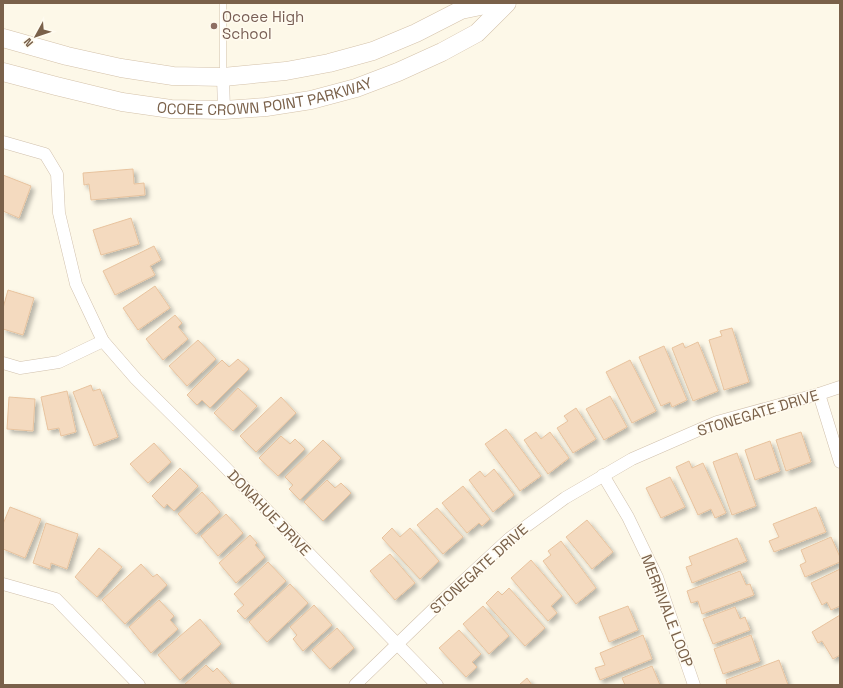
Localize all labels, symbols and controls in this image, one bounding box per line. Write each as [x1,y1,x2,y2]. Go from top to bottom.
place label: Ocoee High School [222,7,304,43]
north arrow [16,16,56,56]
marker: Ocoee High School [209,21,219,31]
text: N [21,35,36,50]
street label: OCOEE CROWN POINT PARKWAY [156,73,375,119]
street label: STONEGATE DRIVE [695,385,821,440]
street label: DONAHUE DRIVE [224,466,315,560]
street label: STONEGATE DRIVE [426,520,532,618]
street label: MERRIVALE LOOP [637,552,698,670]

